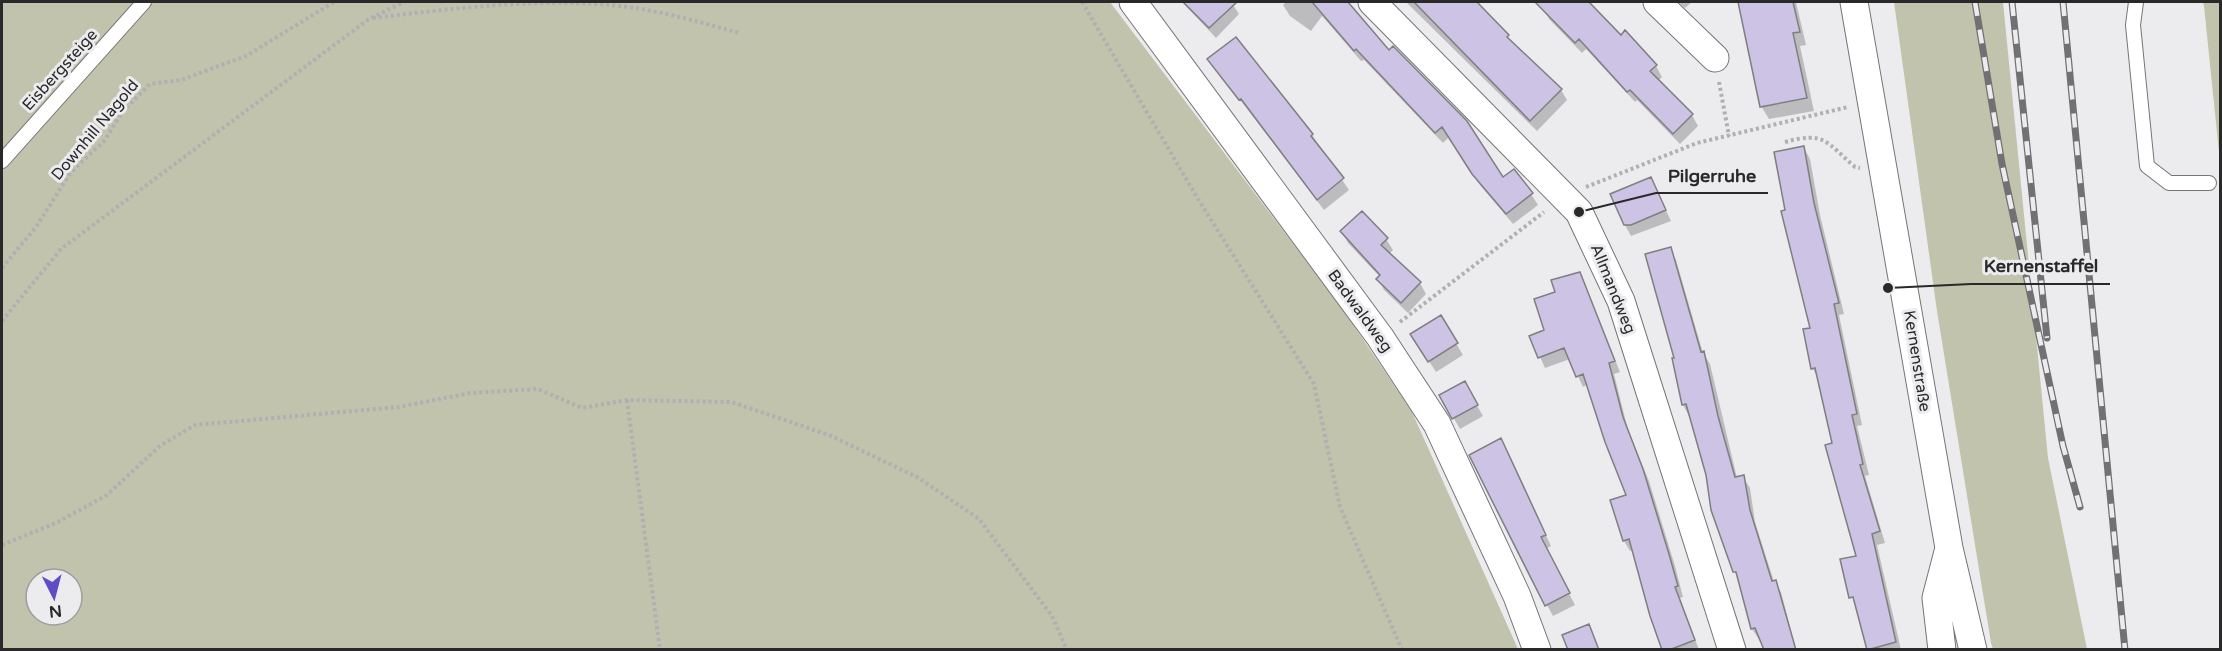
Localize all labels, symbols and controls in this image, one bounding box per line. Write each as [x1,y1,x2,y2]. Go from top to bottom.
street label: Eisbergsteige [18,25,102,115]
street label: Downhill Nagold [47,76,143,184]
callout: Pilgerruhe [1656,157,1768,193]
text: Pilgerruhe [1668,165,1756,187]
street label: Allmandweg [1586,241,1640,337]
callout: Kernenstaffel [1971,248,2110,284]
text: Kernenstaffel [1984,255,2098,277]
street label: Badwaldweg [1323,266,1397,356]
street label: Kernenstraße [1899,309,1935,413]
north arrow [24,567,84,627]
text: N [48,600,63,622]

